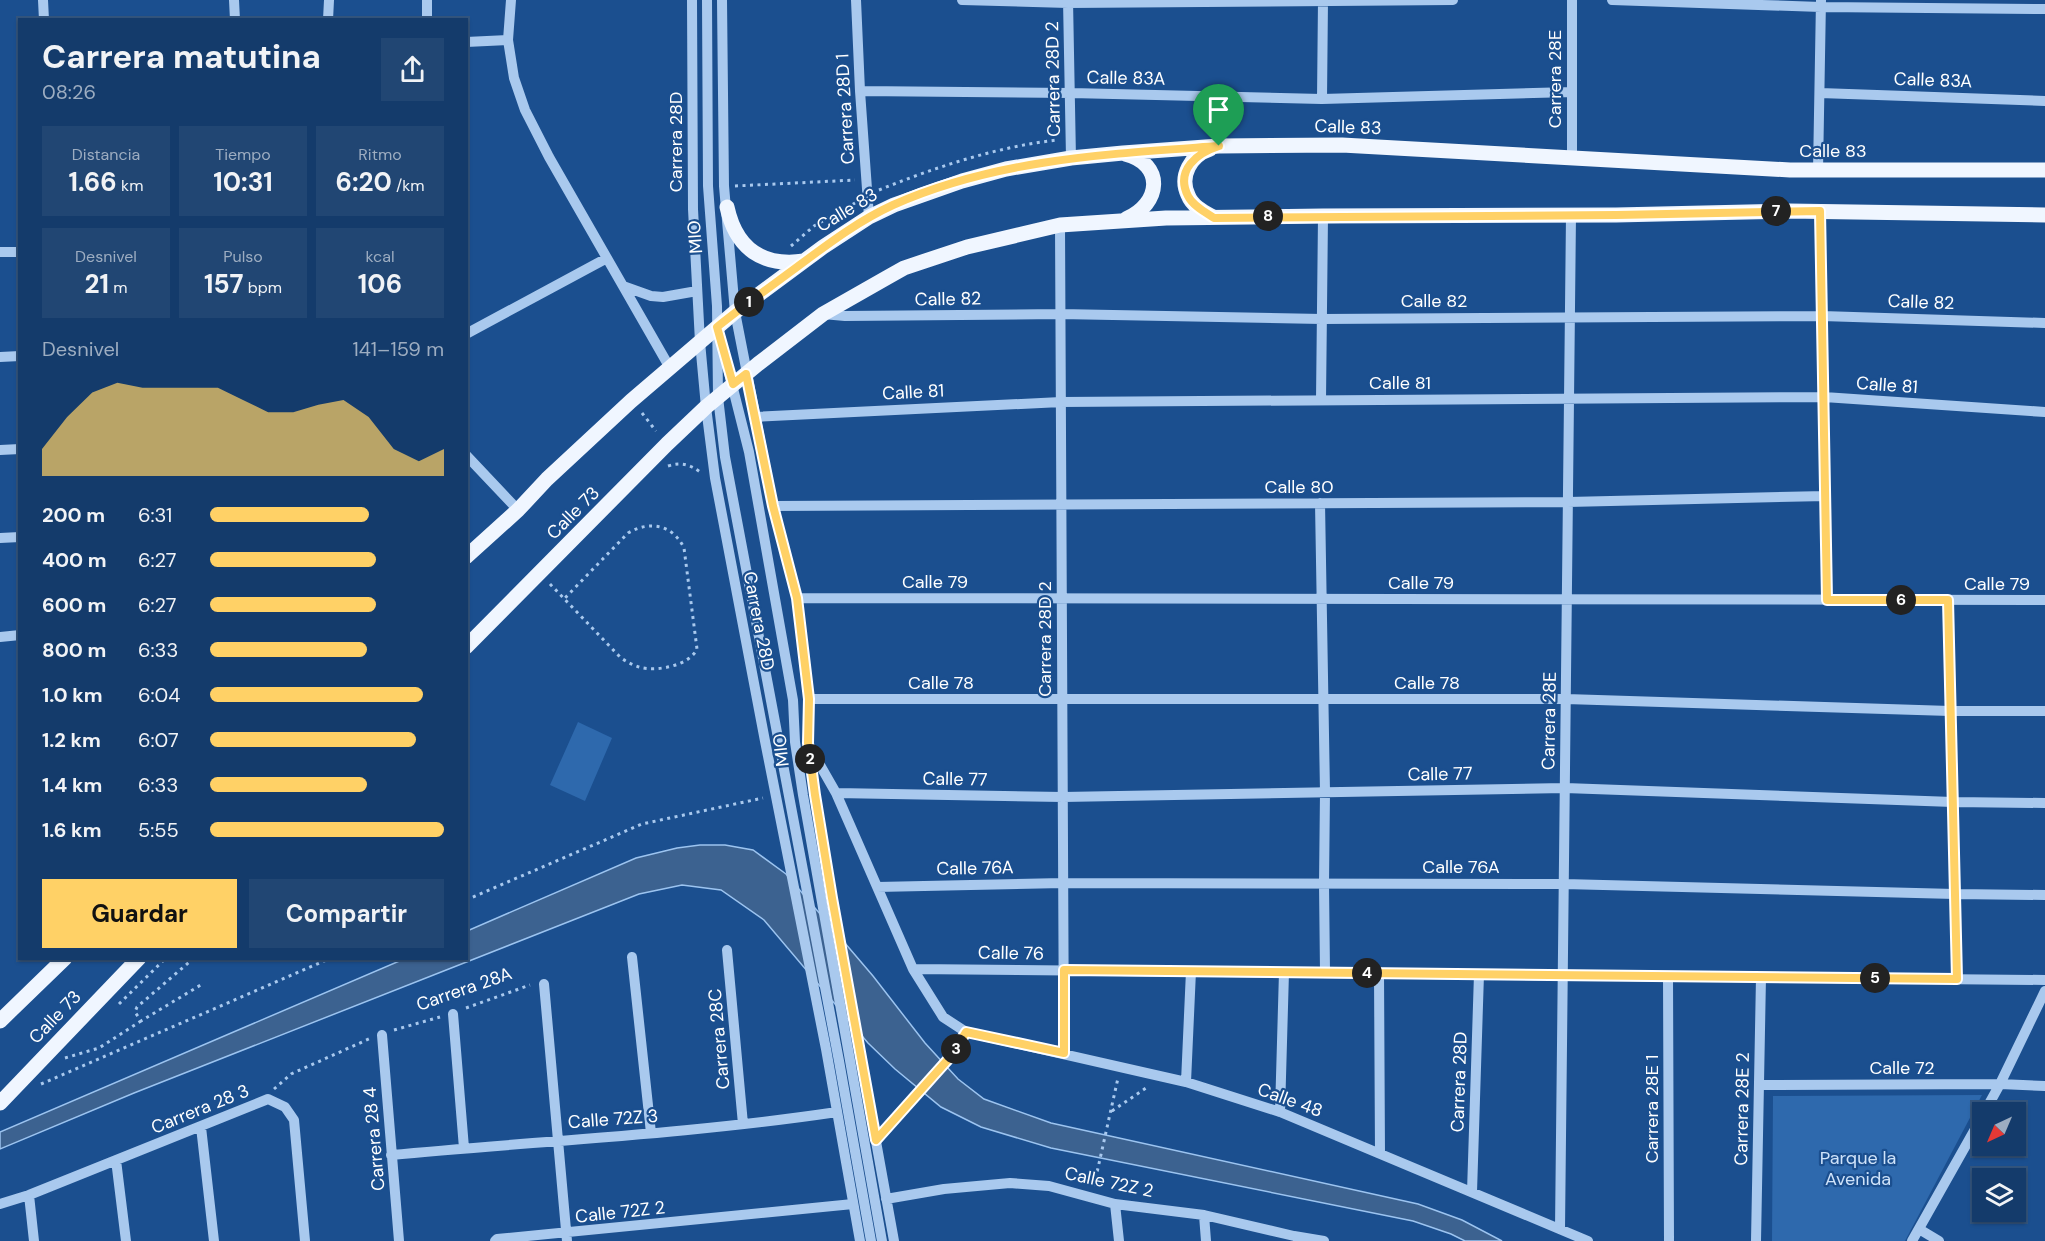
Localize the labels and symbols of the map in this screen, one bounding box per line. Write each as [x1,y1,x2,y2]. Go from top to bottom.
street label: Carrera 28D 2 [1040,21,1066,137]
street label: Carrera 28E [1543,30,1567,128]
street label: Carrera 28D 1 [830,53,860,165]
street label: Calle 83A [1087,65,1166,91]
street label: Calle 83A [1893,67,1973,93]
pin [1193,84,1244,146]
street label: Carrera 28D [664,92,688,192]
street label: Calle 83 [1314,114,1382,140]
street label: Calle 83 [1799,139,1867,163]
street label: Calle 83 [812,182,882,238]
pin: 7 [1761,196,1791,226]
pin: 8 [1253,201,1283,231]
street label: MIO [682,220,708,254]
street label: Calle 82 [914,286,982,312]
pin: 1 [734,287,764,317]
street label: Calle 82 [1401,289,1467,313]
street label: Calle 82 [1887,289,1955,315]
street label: Calle 81 [1369,371,1431,395]
street label: Calle 81 [1855,371,1919,399]
street label: Calle 81 [881,378,945,406]
street label: Calle 80 [1265,475,1334,499]
street label: Calle 73 [541,481,605,545]
street label: Carrera 28D [738,569,780,673]
street label: Calle 79 [902,570,968,594]
street label: Calle 79 [1388,571,1454,595]
street label: Calle 79 [1964,572,2030,596]
street label: Carrera 28D 2 [1033,581,1057,697]
pin: 6 [1886,585,1916,615]
street label: Calle 78 [908,671,974,695]
street label: Calle 78 [1394,671,1460,695]
street label: Carrera 28E [1536,672,1562,770]
street label: MIO [767,732,795,768]
pin: 2 [795,744,825,774]
street label: Calle 77 [1407,761,1473,787]
street label: Calle 77 [922,766,988,792]
street label: Calle 76A [936,855,1014,881]
street label: Calle 76A [1422,855,1500,879]
street label: Calle 76 [978,940,1044,966]
pin: 4 [1352,958,1382,988]
street label: Carrera 28A [413,961,515,1017]
pin: 5 [1860,963,1890,993]
street label: Calle 73 [24,985,86,1049]
street label: Carrera 28C [703,988,735,1090]
street label: Carrera 28D [1445,1031,1473,1133]
pin: 3 [941,1034,971,1064]
street label: Carrera 28E 2 [1729,1052,1755,1166]
street label: Carrera 28E 1 [1640,1055,1664,1163]
street label: Calle 72 [1869,1056,1935,1080]
street label: Calle 48 [1254,1077,1326,1123]
street label: Carrera 28 3 [147,1078,253,1140]
street label: Carrera 28 4 [358,1086,390,1192]
north arrow [1972,1102,2026,1156]
street label: Calle 72Z 3 [567,1104,659,1134]
park label: Parque la Avenida [1820,1146,1896,1191]
street label: Calle 72Z 2 [1062,1161,1156,1203]
street label: Calle 72Z 2 [574,1195,666,1229]

